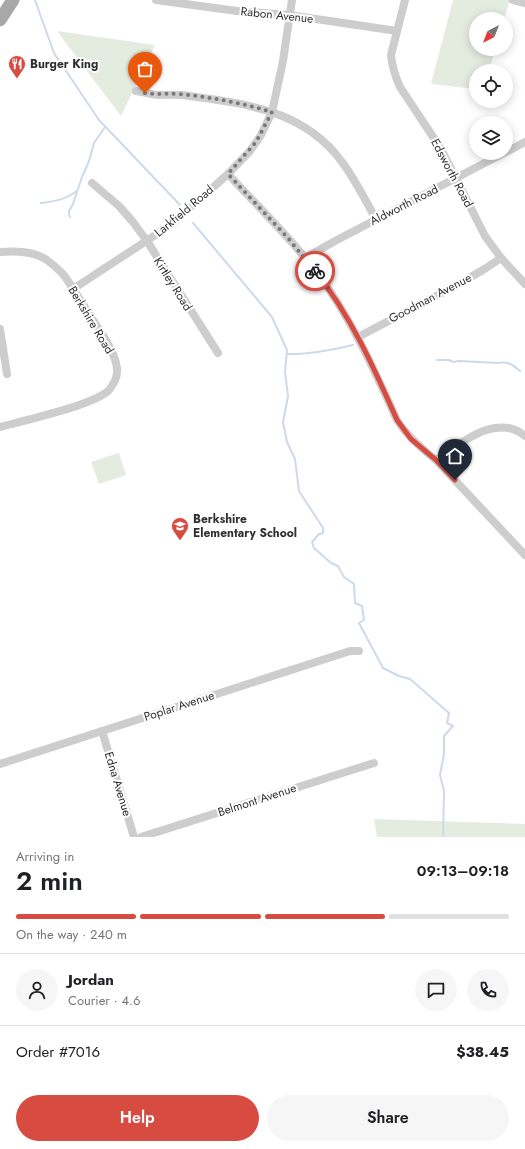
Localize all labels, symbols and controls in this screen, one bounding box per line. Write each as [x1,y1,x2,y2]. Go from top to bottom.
street label: Rabon Avenue [240,2,314,28]
north arrow [469,12,513,56]
map controls [469,12,513,160]
pin [128,52,162,93]
restaurant icon: Burger King [7,54,27,79]
place label: Burger King [30,55,98,73]
icon: bag [134,58,156,80]
button: locate [469,64,513,108]
button: layers [469,116,513,160]
street label: Edsworth Road [426,135,478,211]
street label: Aldworth Road [367,180,441,230]
street label: Larkfield Road [150,181,218,241]
courier [295,251,335,291]
street label: Kirtley Road [149,254,197,314]
icon: bike [304,260,326,282]
street label: Goodman Avenue [385,269,475,327]
street label: Berkshire Road [64,283,118,357]
pin [438,439,472,480]
icon: home [444,445,466,467]
place label: Berkshire Elementary School [193,510,297,542]
school or university icon: Berkshire Elementary School [170,516,190,541]
street label: Poplar Avenue [141,686,217,726]
street label: Edna Avenue [100,750,136,818]
street label: Belmont Avenue [215,779,299,821]
text: Arriving in [16,847,74,866]
text: 09:13–09:18 [417,860,509,882]
text: 2 min [16,862,83,900]
text: On the way · 240 m [16,925,127,944]
button: person [16,969,58,1011]
text: Jordan [68,969,114,991]
button: chat [415,969,457,1011]
button: phone [467,969,509,1011]
text: Courier · 4.6 [68,991,141,1010]
text: Order #7016 [16,1041,100,1063]
text: $38.45 [456,1041,509,1063]
button: Help [16,1095,259,1141]
button: Share [267,1095,509,1141]

